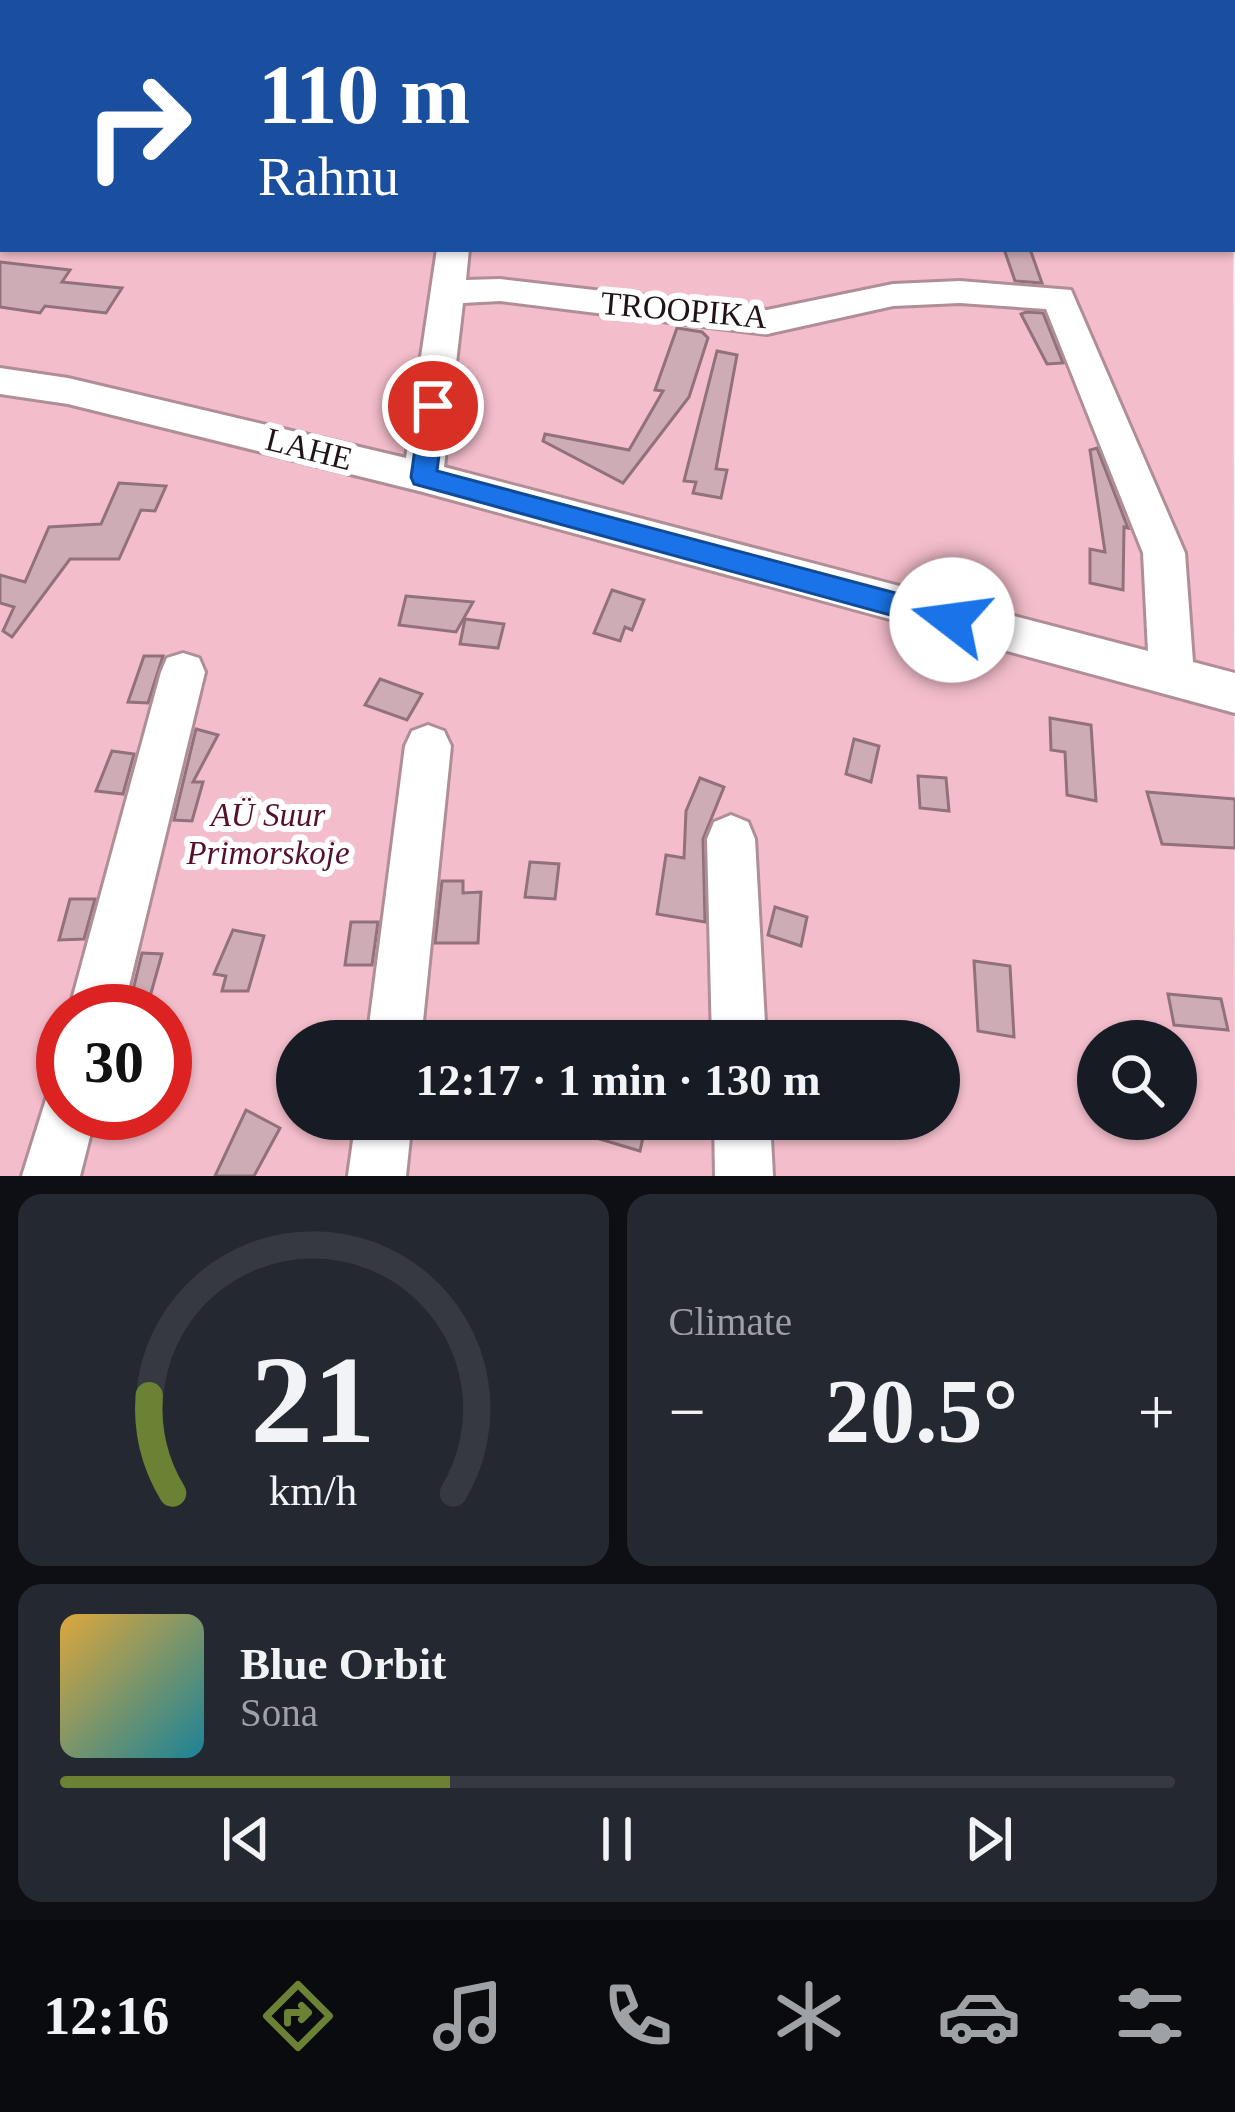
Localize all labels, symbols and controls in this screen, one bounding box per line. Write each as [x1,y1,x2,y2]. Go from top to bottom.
icon: right [60,48,216,204]
text: 110 m [258,48,470,141]
text: Rahnu [258,147,399,207]
street label: TROOPIKA [599,285,769,335]
pin [382,355,484,457]
icon: arrive [400,373,466,439]
street label: LAHE [262,421,356,477]
position arrow [889,557,1015,683]
park label: AÜ Suur Primorskoje [185,797,350,871]
speed limit sign: 30 [36,984,192,1140]
map controls [1077,1020,1197,1140]
button: search [1077,1020,1197,1140]
text: 12:17 · 1 min · 130 m [416,1055,821,1105]
text: Climate [669,1300,792,1343]
text: 21 [251,1331,376,1469]
text: 20.5° [825,1362,1019,1461]
text: − [669,1375,706,1448]
text: + [1138,1375,1175,1448]
text: km/h [269,1467,357,1514]
text: Blue Orbit [240,1639,446,1689]
text: Sona [240,1691,318,1734]
icon: previous [213,1806,279,1872]
icon: pause [584,1806,650,1872]
icon: next [956,1806,1022,1872]
icon: directions [256,1974,340,2058]
icon: music [426,1974,510,2058]
icon: phone [596,1974,680,2058]
icon: climate [767,1974,851,2058]
icon: car [937,1974,1021,2058]
icon: filters [1108,1974,1192,2058]
text: 12:16 [43,1986,169,2046]

